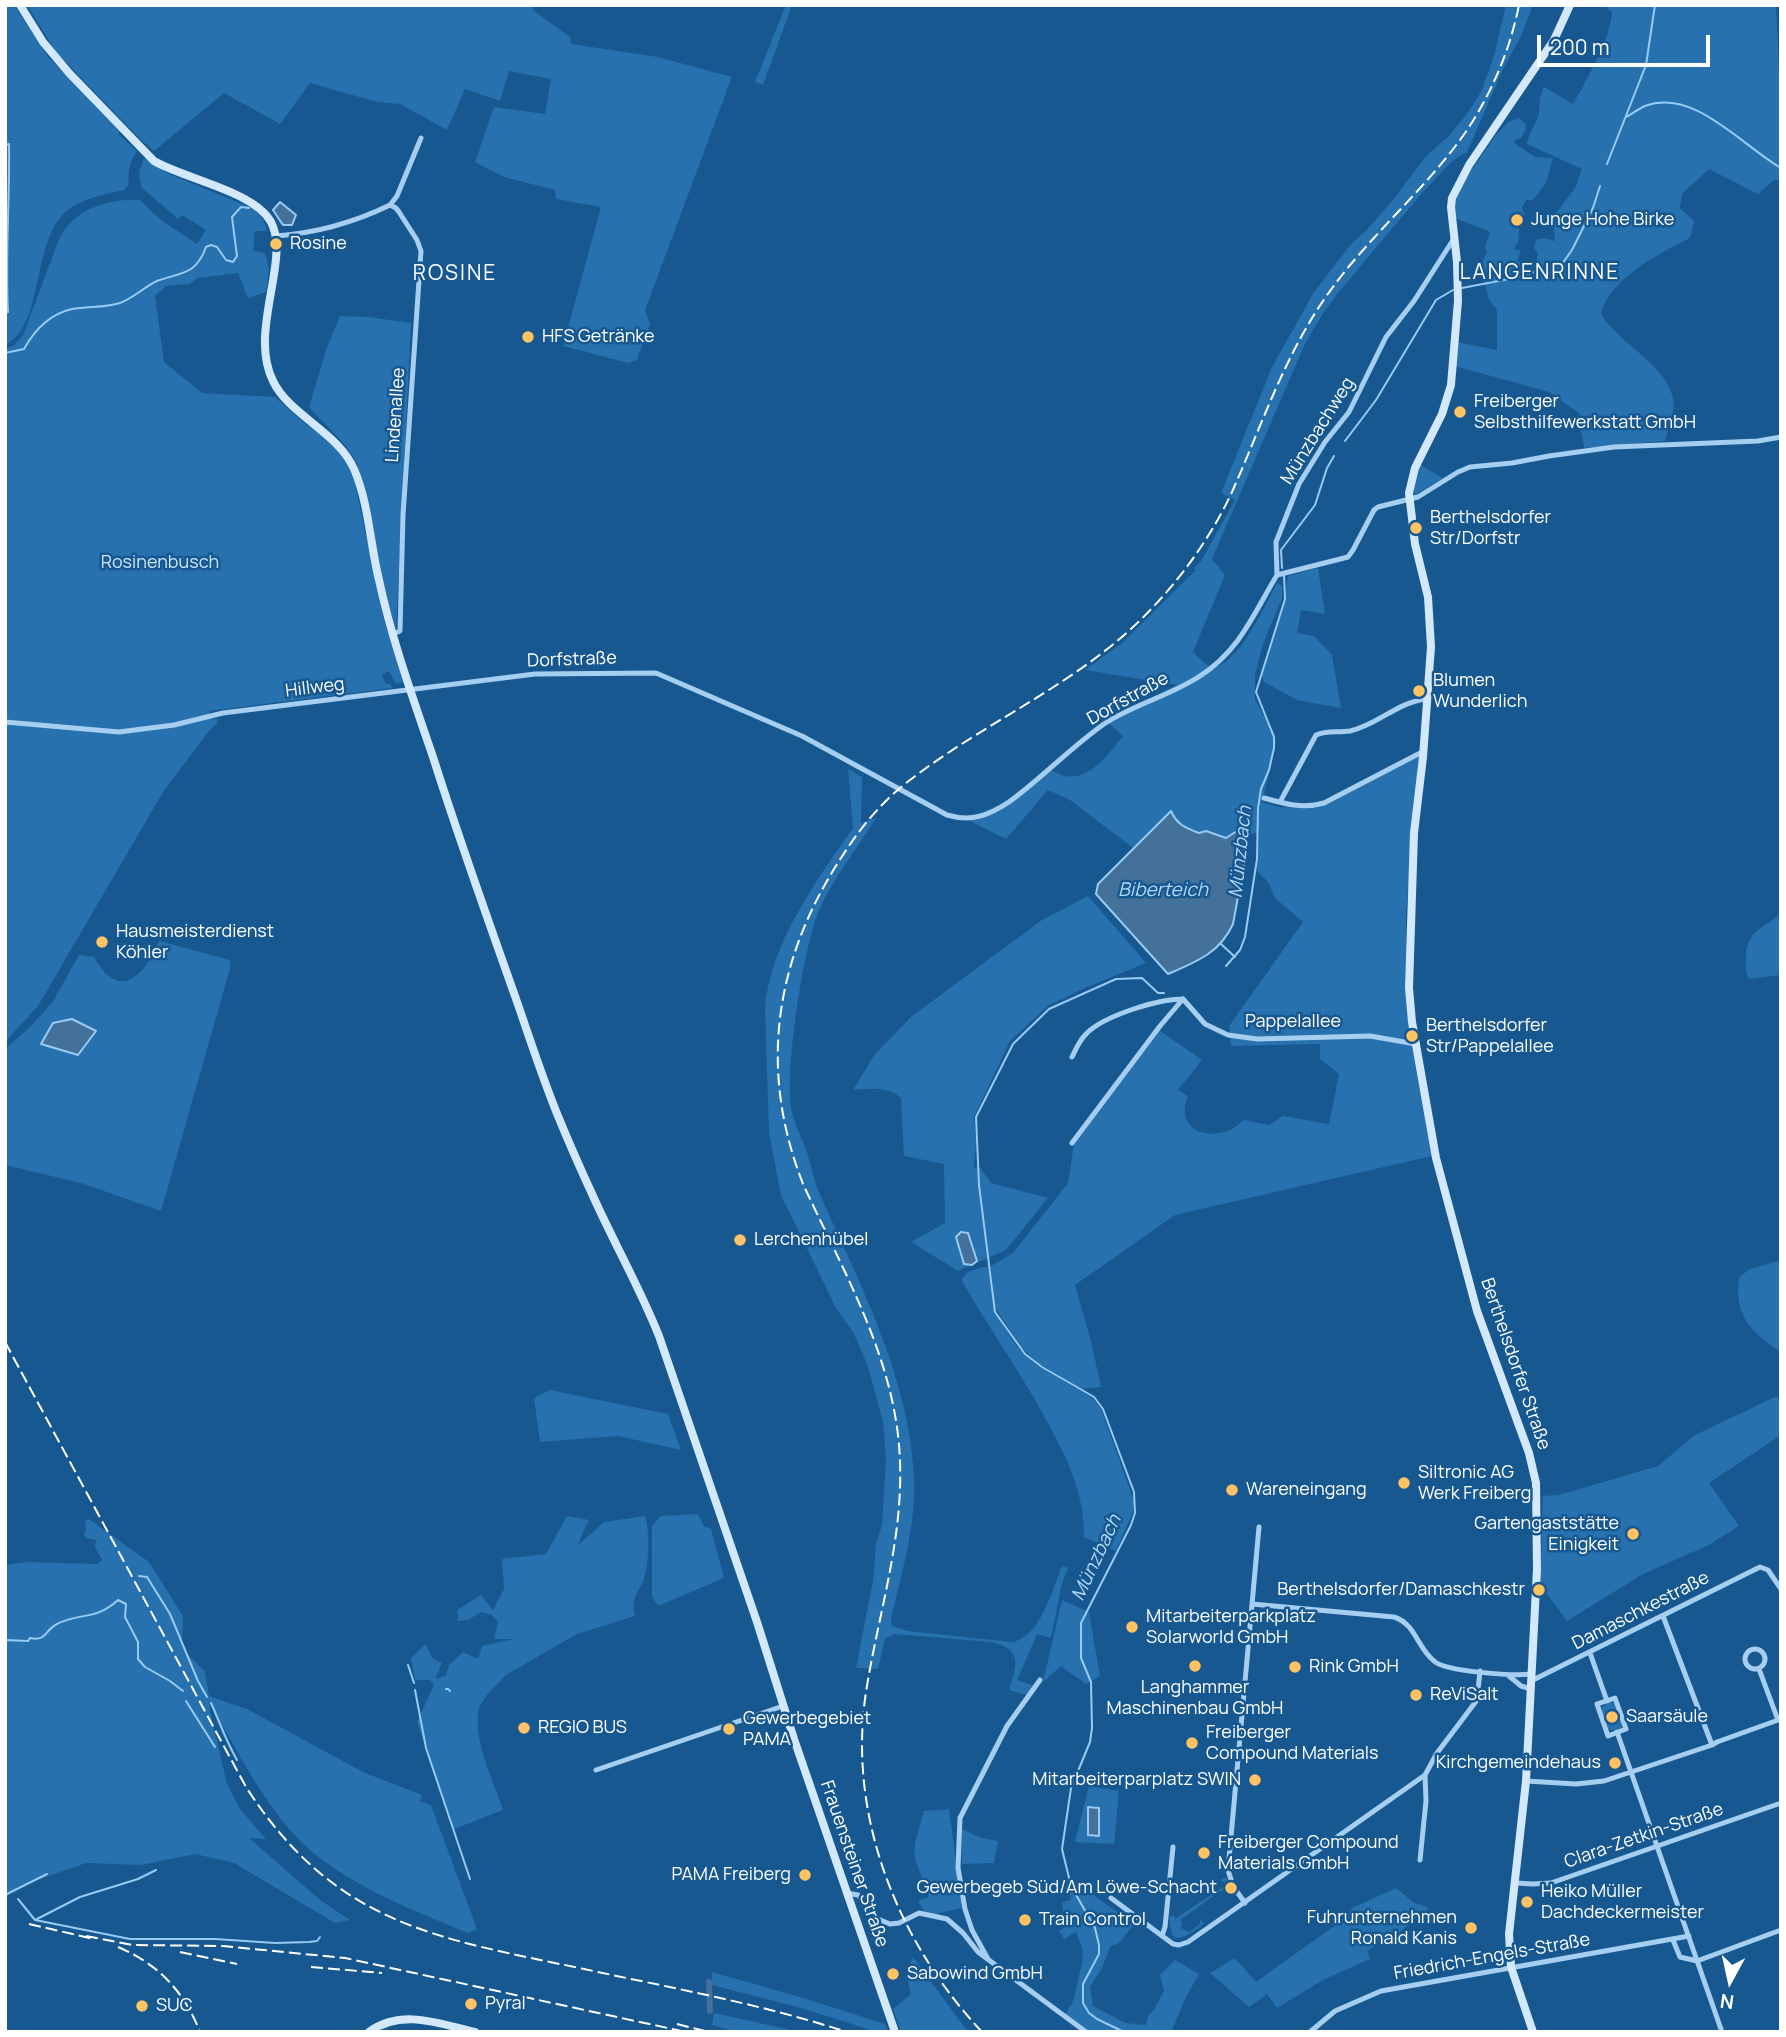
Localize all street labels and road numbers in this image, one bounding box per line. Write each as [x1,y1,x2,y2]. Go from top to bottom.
street label: Lindenallee [382,367,410,463]
street label: Münzbachweg [1277,374,1359,488]
street label: Dorfstraße [527,648,617,672]
street label: Dorfstraße [1084,668,1172,730]
street label: Hillweg [284,674,346,702]
street label: Pappelallee [1245,1011,1341,1033]
street label: Berthelsdorfer Straße [1475,1275,1555,1453]
street label: Damaschkestraße [1569,1567,1713,1655]
street label: Frauensteiner Straße [815,1778,893,1950]
street label: Clara-Zetkin-Straße [1562,1799,1726,1873]
street label: Friedrich-Engels-Straße [1392,1929,1592,1985]

